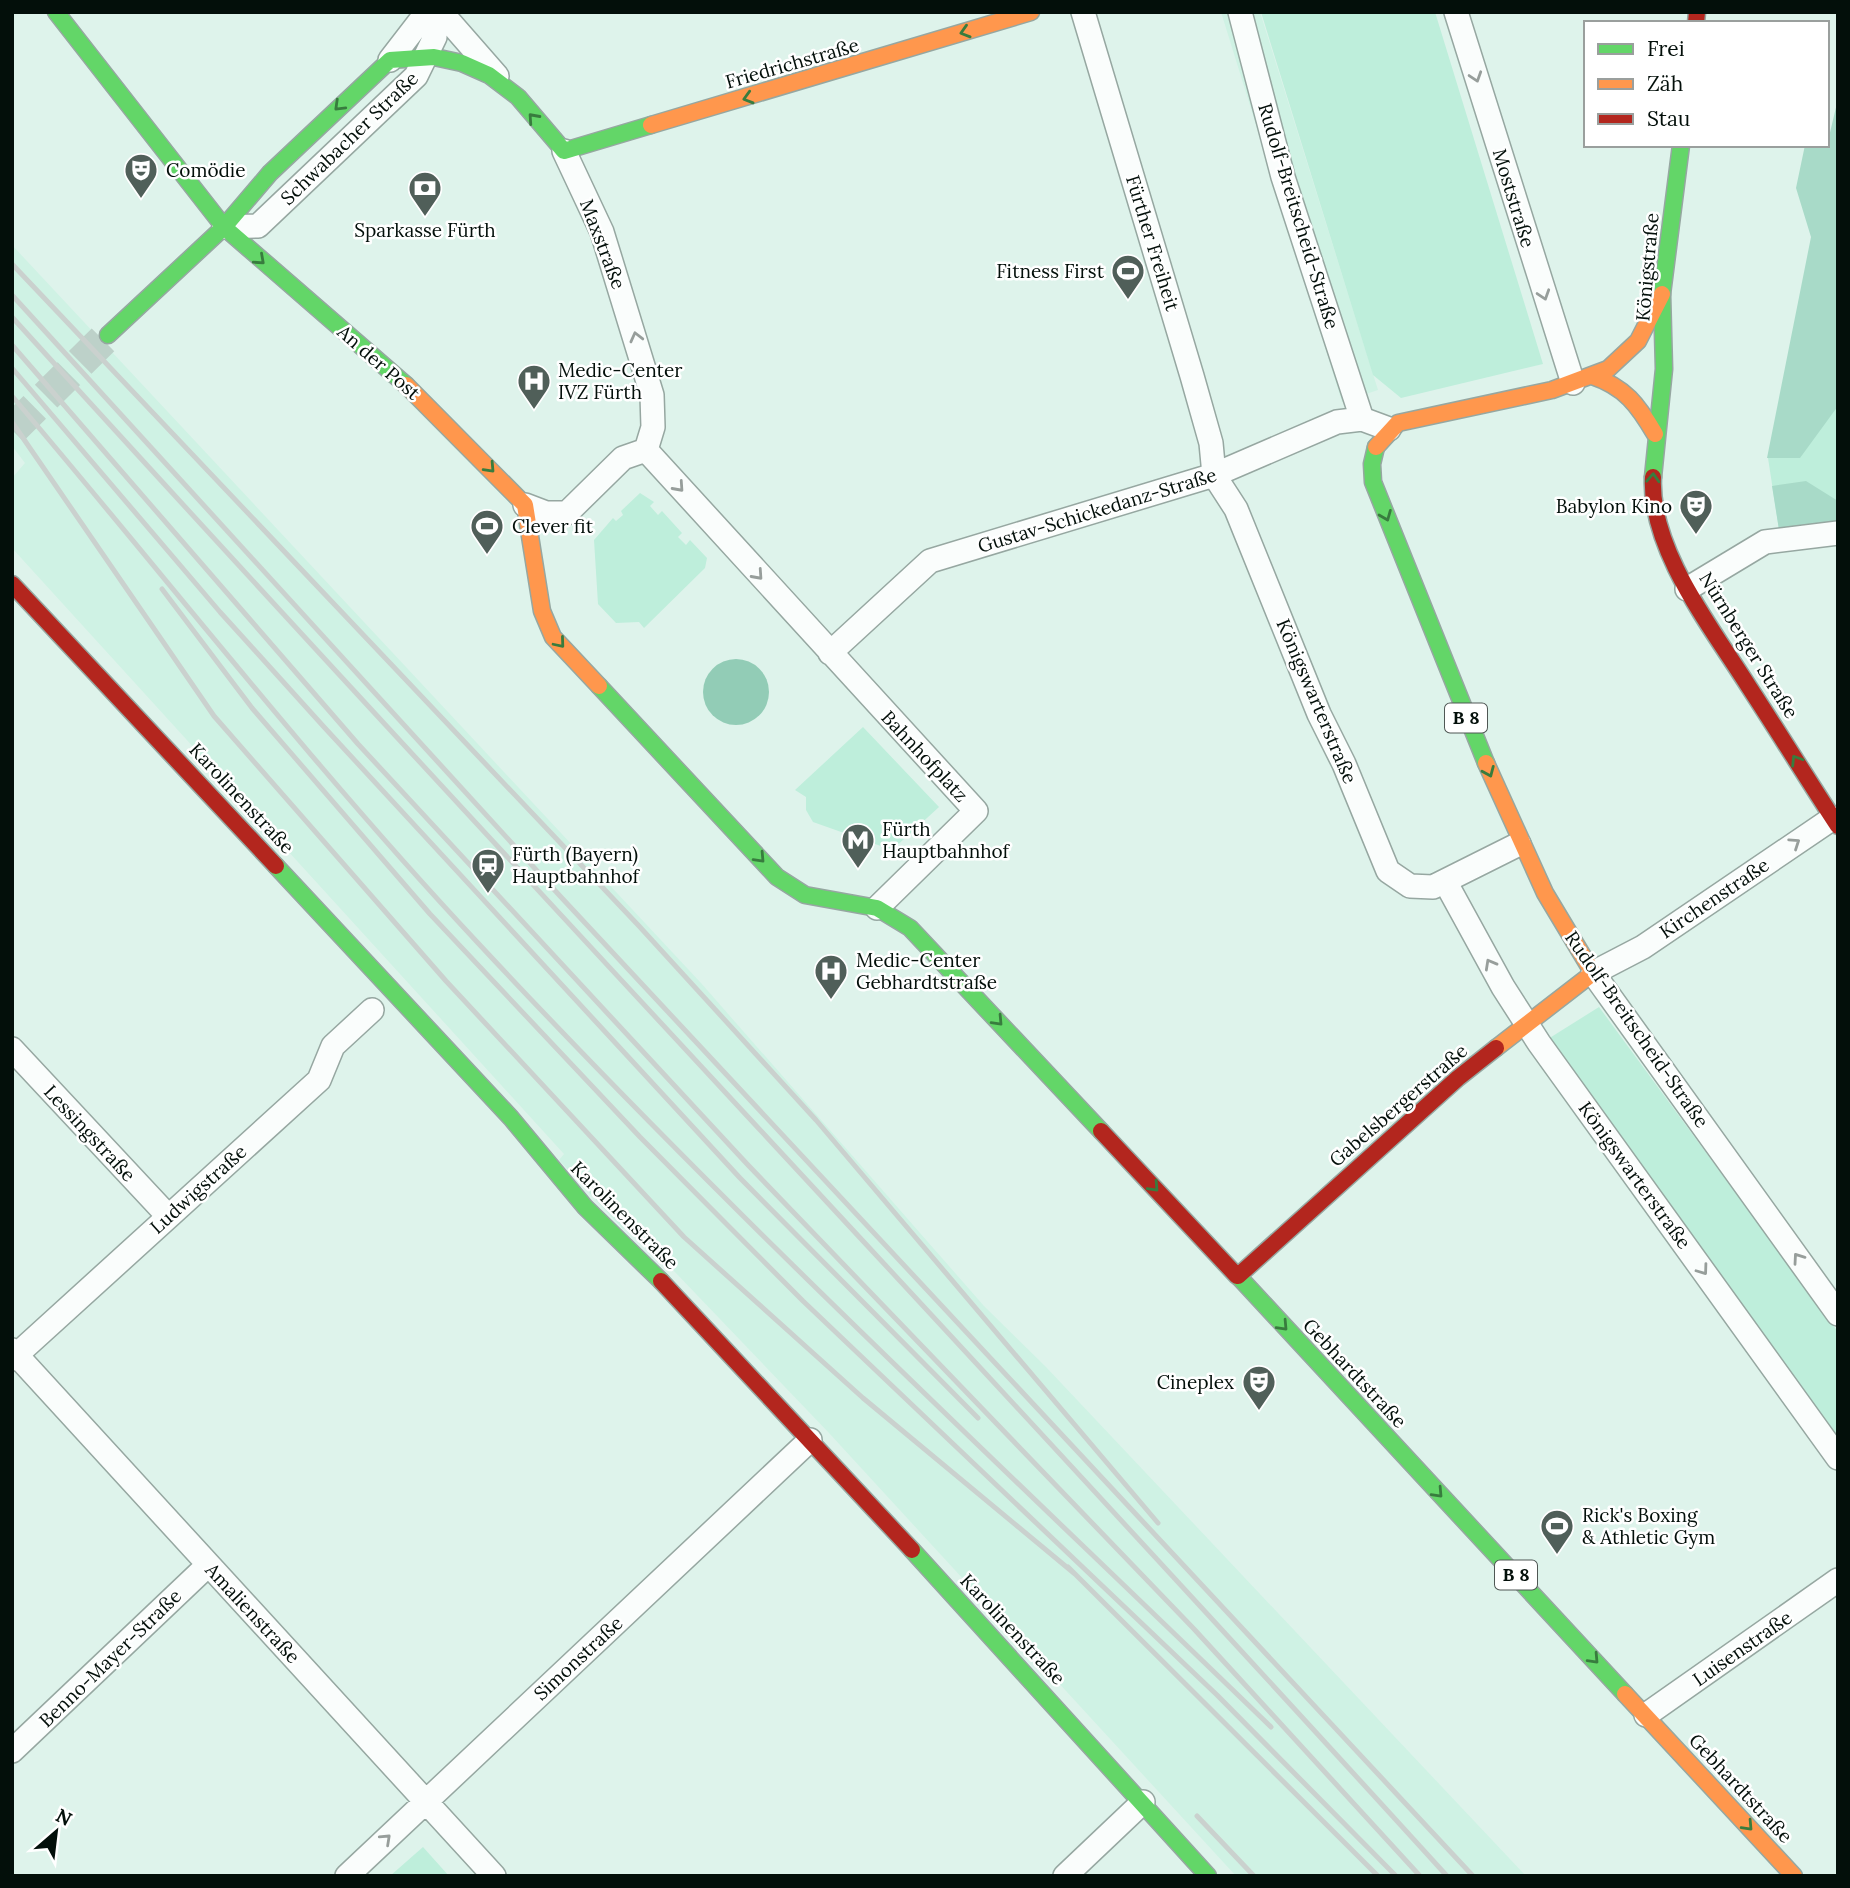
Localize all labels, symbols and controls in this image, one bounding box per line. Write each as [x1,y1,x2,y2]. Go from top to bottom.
legend [1584,21,1829,147]
one-way arrow [960,24,972,39]
street label: Friedrichstraße [723,32,861,94]
text: Frei [1647,35,1685,62]
street label: Schwabacher Straße [275,66,423,210]
text: Zäh [1647,70,1683,97]
one-way arrow [1468,71,1483,83]
one-way arrow [742,90,754,104]
one-way arrow [335,97,348,110]
street label: Rudolf-Breitscheid-Straße [1253,100,1345,332]
text: Stau [1647,105,1690,132]
one-way arrow [529,113,542,126]
street label: Moststraße [1488,146,1540,250]
theatre icon: Comödie [122,151,160,200]
place label: Comödie [166,158,246,182]
bank icon: Sparkasse Fürth [406,169,444,218]
street label: Fürther Freiheit [1121,172,1185,314]
street label: Maxstraße [575,196,631,292]
street label: Königstraße [1630,212,1664,322]
place label: Sparkasse Fürth [354,218,496,242]
one-way arrow [252,252,265,264]
sports icon: Fitness First [1109,252,1147,301]
place label: Fitness First [996,259,1105,283]
one-way arrow [1535,288,1550,300]
street label: An der Post [332,319,426,405]
one-way arrow [630,331,644,343]
place label: Medic-Center IVZ Fürth [558,358,683,404]
hospital icon: Medic-Center IVZ Fürth [515,362,553,411]
one-way arrow [482,460,495,473]
street label: Gustav-Schickedanz-Straße [975,462,1219,558]
one-way arrow [1645,472,1660,483]
one-way arrow [671,479,684,492]
theatre icon: Babylon Kino [1677,487,1715,536]
place label: Babylon Kino [1556,494,1672,518]
sports icon: Clever fit [468,507,506,556]
one-way arrow [1377,509,1391,521]
place label: Clever fit [512,514,594,538]
one-way arrow [750,567,763,580]
street label: Nürnberger Straße [1694,567,1804,723]
street label: Königswarterstraße [1272,615,1362,787]
one-way arrow [551,635,564,647]
road number: B 8 [1445,704,1487,732]
street label: Bahnhofplatz [876,705,974,807]
street label: Karolinenstraße [184,737,300,859]
one-way arrow [1792,755,1805,768]
one-way arrow [1481,765,1495,777]
place label: Fürth Hauptbahnhof [882,817,1011,863]
metro station icon: Fürth Hauptbahnhof [839,821,877,870]
one-way arrow [1787,839,1800,851]
place label: Fürth (Bayern) Hauptbahnhof [512,842,641,888]
station icon: Fürth (Bayern) Hauptbahnhof [469,846,507,895]
one-way arrow [751,850,764,863]
street label: Kirchenstraße [1655,853,1773,943]
street label: Rudolf-Breitscheid-Straße [1560,926,1714,1132]
place label: Medic-Center Gebhardtstraße [856,948,997,994]
hospital icon: Medic-Center Gebhardtstraße [812,952,850,1001]
one-way arrow [1485,959,1499,972]
one-way arrow [989,1013,1002,1026]
street label: Gabelsbergerstraße [1324,1038,1472,1172]
street label: Lessingstraße [39,1080,141,1186]
street label: Königswarterstraße [1573,1097,1697,1253]
street label: Ludwigstraße [145,1139,251,1239]
street label: Karolinenstraße [566,1156,684,1274]
one-way arrow [1145,1179,1158,1192]
one-way arrow [1794,1253,1806,1266]
one-way arrow [1695,1262,1707,1275]
street label: Gebhardtstraße [1298,1313,1412,1433]
one-way arrow [1275,1318,1288,1331]
theatre icon: Cineplex [1240,1363,1278,1412]
place label: Cineplex [1157,1370,1234,1394]
one-way arrow [1430,1484,1443,1497]
place label: Rick's Boxing & Athletic Gym [1582,1503,1715,1549]
sports icon: Rick's Boxing & Athletic Gym [1538,1507,1576,1556]
street label: Amalienstraße [200,1557,306,1668]
road number: B 8 [1495,1560,1537,1590]
street label: Karolinenstraße [955,1568,1071,1690]
street label: Benno-Mayer-Straße [34,1584,186,1732]
street label: Luisenstraße [1688,1605,1796,1691]
street label: Simonstraße [529,1611,627,1705]
one-way arrow [1585,1651,1598,1664]
street label: Gebhardtstraße [1684,1728,1798,1848]
north arrow [21,1797,91,1867]
text: N [52,1803,76,1831]
one-way arrow [1739,1818,1752,1831]
one-way arrow [378,1834,391,1847]

